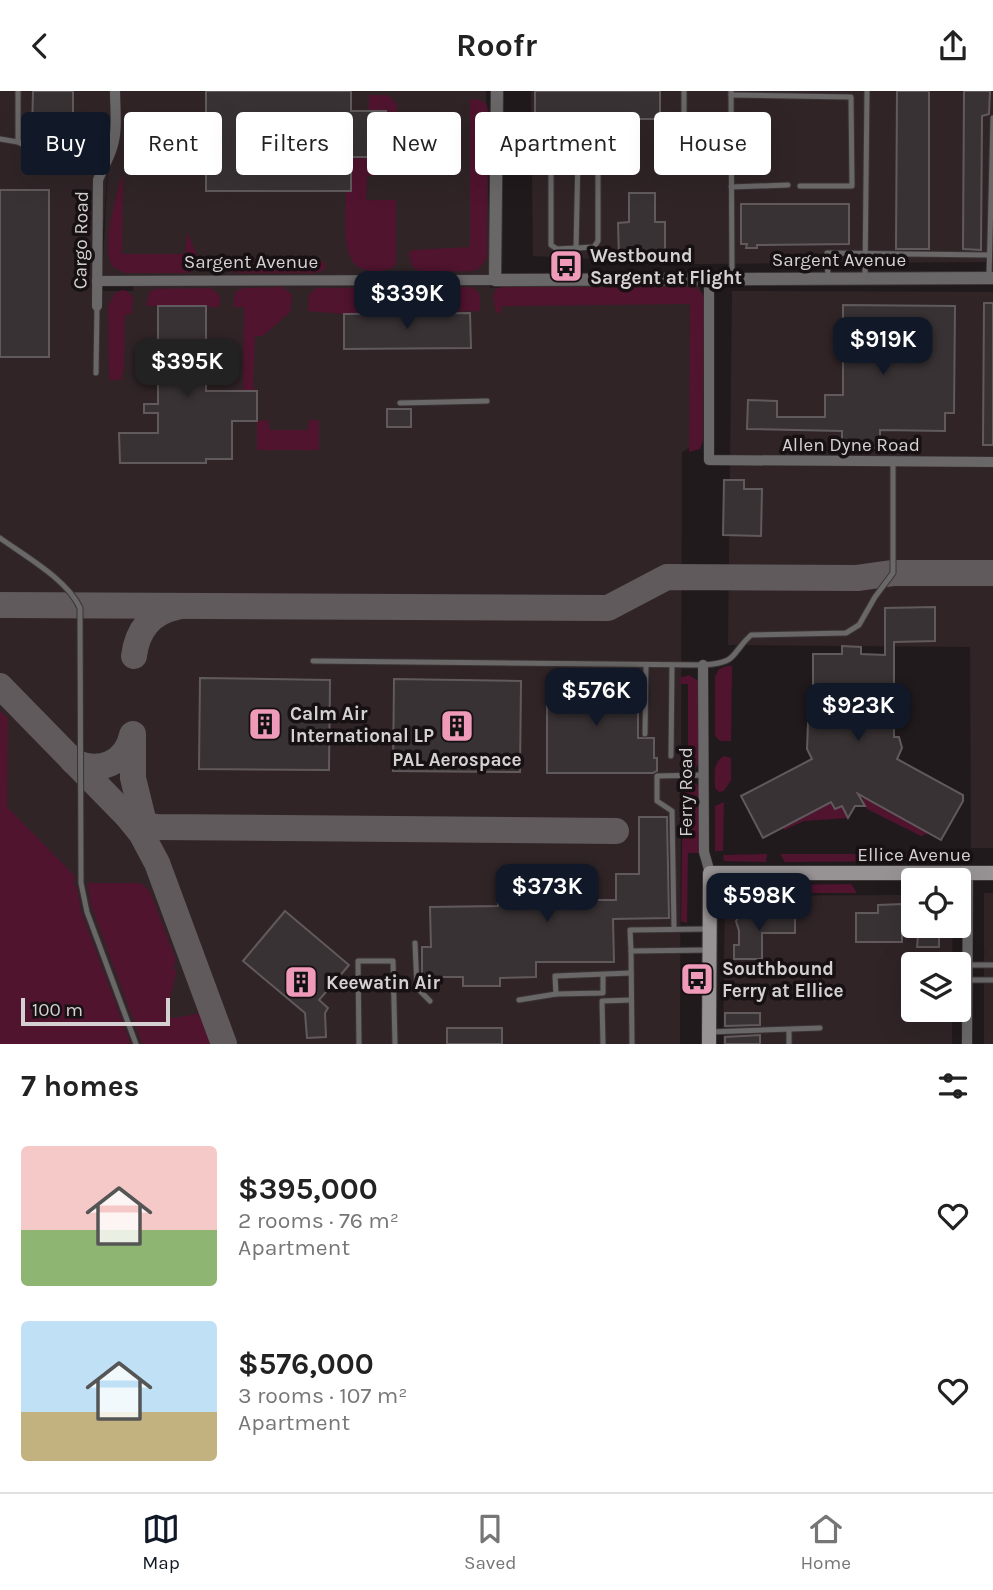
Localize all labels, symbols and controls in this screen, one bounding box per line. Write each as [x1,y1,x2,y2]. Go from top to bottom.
icon: back [21,27,59,65]
text: Roofr [456,27,537,64]
icon: share [934,27,972,65]
chip: Buy [21,112,110,175]
chip: Rent [124,112,222,175]
chip: Filters [236,112,353,175]
chip: New [367,112,461,175]
chip: Apartment [475,112,640,175]
chip: House [654,112,771,175]
street label: Cargo Road [69,191,93,289]
place label: Westbound Sargent at Flight [590,245,742,289]
bus stop icon: Westbound Sargent at Flight [547,247,585,285]
street label: Sargent Avenue [772,249,906,271]
street label: Sargent Avenue [184,251,318,273]
pin: $339K [358,271,456,331]
text: $339K [370,280,444,307]
pin: $919K [834,317,932,377]
text: $919K [849,326,917,353]
pin: $395K [138,339,236,399]
text: $395K [151,348,223,375]
street label: Allen Dyne Road [782,434,920,456]
pin: $576K [547,669,645,728]
text: $576K [561,677,631,704]
pin: $923K [809,683,907,743]
text: $923K [821,692,895,719]
place label: Calm Air International LP [290,703,434,747]
building icon: Calm Air International LP [246,705,284,743]
building icon: PAL Aerospace [438,707,476,745]
street label: Ferry Road [675,747,697,837]
place label: PAL Aerospace [392,749,522,771]
street label: Ellice Avenue [857,844,971,866]
pin: $373K [498,865,596,924]
map controls [901,868,971,1022]
button: locate [901,868,971,938]
text: $373K [512,873,582,900]
pin: $598K [710,873,808,933]
text: $598K [722,882,796,909]
button: layers [901,952,971,1022]
place label: Southbound Ferry at Ellice [722,958,844,1002]
bus stop icon: Southbound Ferry at Ellice [678,960,716,998]
building icon: Keewatin Air [282,963,320,1001]
place label: Keewatin Air [326,972,441,994]
scale bar [21,995,170,1027]
text: 100 m [32,999,83,1021]
icon: filters [934,1067,972,1105]
text: 7 homes [21,1068,139,1104]
text: $395,000 [238,1171,378,1207]
icon: home [77,1174,161,1258]
icon: heart [934,1197,972,1235]
text: 2 rooms · 76 m² [238,1207,399,1234]
text: Apartment [238,1234,350,1261]
text: $576,000 [238,1346,374,1382]
icon: home [77,1349,161,1433]
icon: heart [934,1372,972,1410]
text: 3 rooms · 107 m² [238,1382,407,1409]
text: Apartment [238,1409,350,1436]
tab: Map [142,1510,180,1574]
tab: Saved [464,1510,516,1574]
tab: Home [800,1510,851,1574]

